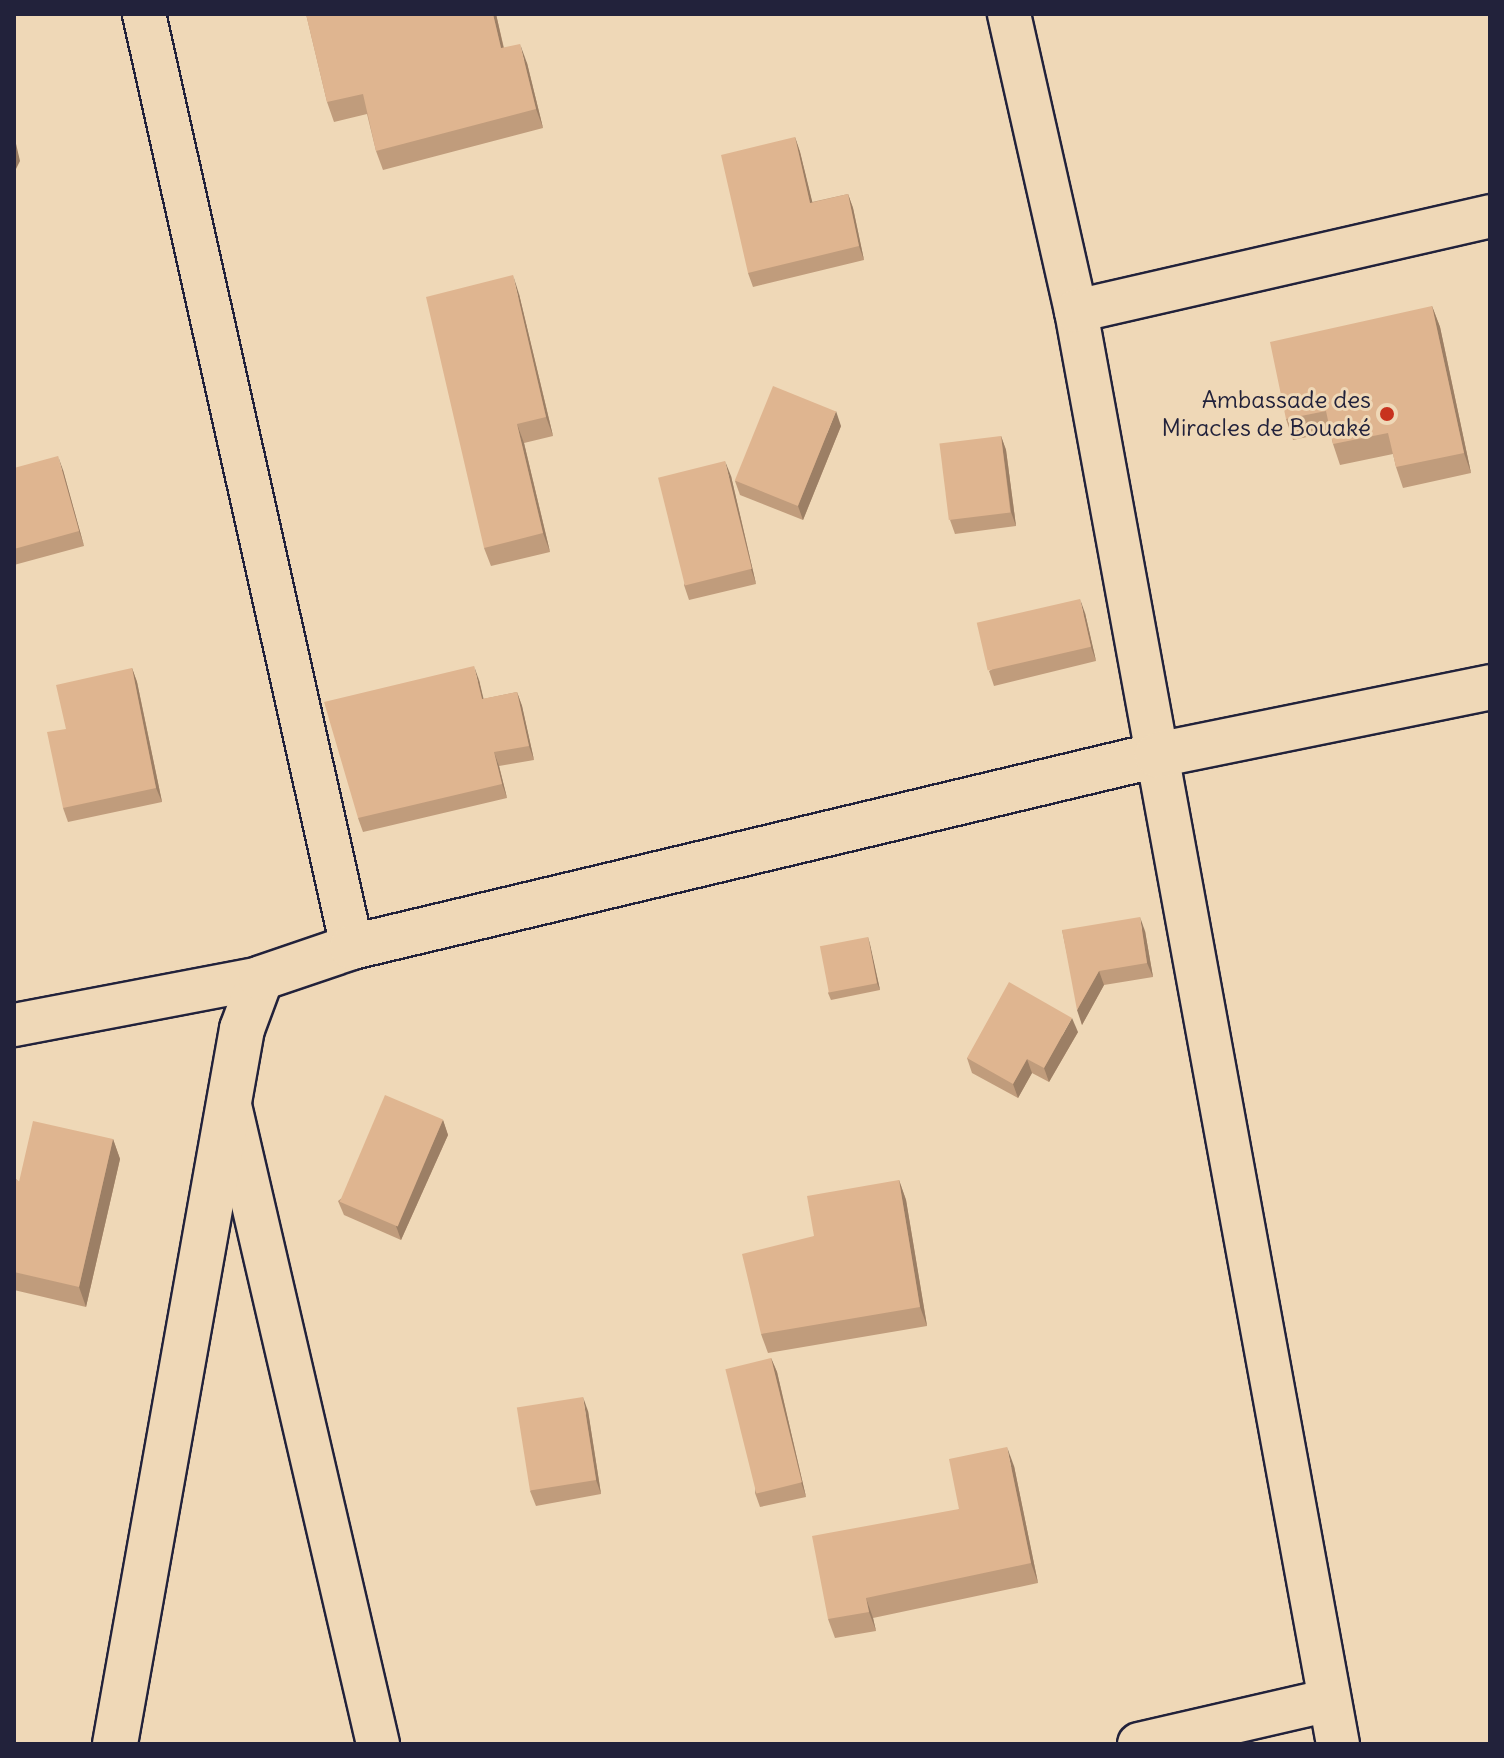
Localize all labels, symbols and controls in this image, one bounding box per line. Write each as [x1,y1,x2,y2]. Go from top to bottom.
place label: Ambassade des Miracles de Bouaké [1162,386,1371,442]
marker: Ambassade des Miracles de Bouaké [1378,405,1396,423]

